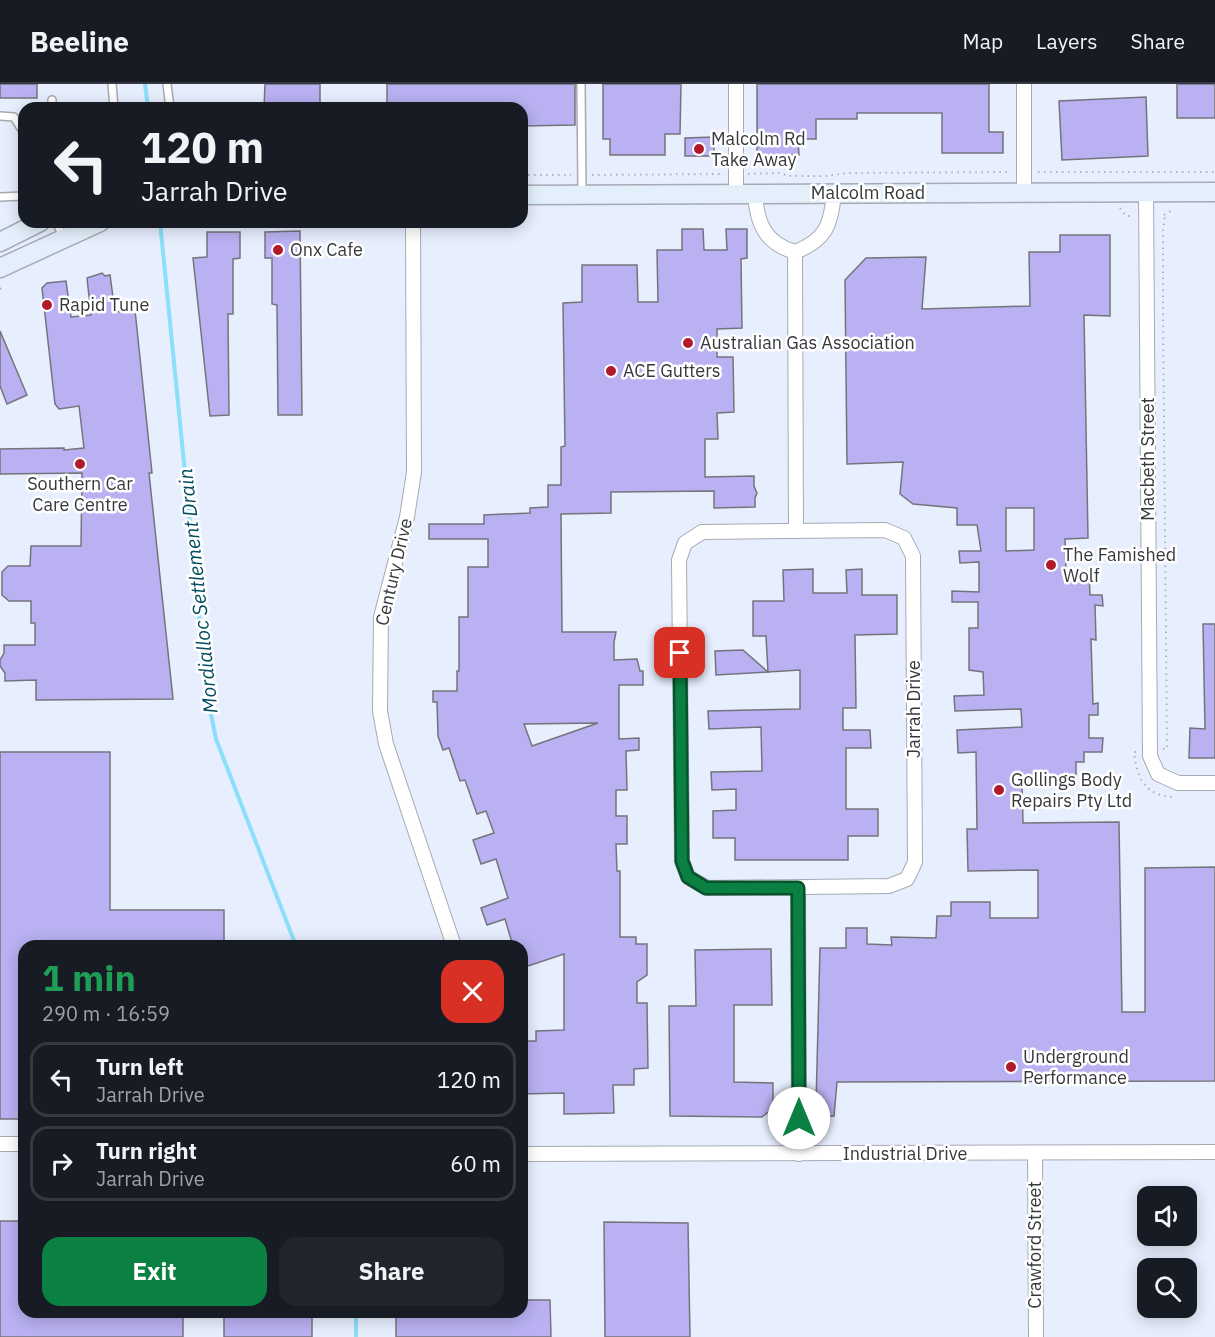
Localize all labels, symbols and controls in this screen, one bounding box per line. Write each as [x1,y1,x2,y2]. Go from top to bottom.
text: Beeline [30,23,129,60]
text: Map [963,27,1003,55]
text: Layers [1036,27,1098,55]
text: Share [1131,27,1185,55]
text: 120 m [141,120,264,175]
icon: left [42,126,120,204]
place label: Malcolm Rd Take Away [711,127,806,171]
marker: Malcolm Rd Take Away [692,142,706,156]
text: Jarrah Drive [141,173,288,208]
street label: Malcolm Road [811,181,925,204]
place label: Onx Cafe [290,238,363,261]
marker: Onx Cafe [271,243,285,257]
place label: Rapid Tune [59,293,149,316]
marker: Rapid Tune [40,298,54,312]
place label: Australian Gas Association [700,331,915,354]
marker: Australian Gas Association [681,336,695,350]
place label: ACE Gutters [623,359,721,382]
marker: ACE Gutters [604,364,618,378]
street label: Macbeth Street [1136,397,1159,521]
marker: Southern Car Care Centre [73,457,87,471]
water label: Mordialloc Settlement Drain [171,467,224,715]
place label: Southern Car Care Centre [27,472,133,516]
street label: Century Drive [370,516,417,628]
place label: The Famished Wolf [1063,543,1176,587]
marker: The Famished Wolf [1044,558,1058,572]
pin [654,627,705,678]
icon: arrive [663,636,696,669]
street label: Jarrah Drive [902,660,925,758]
place label: Gollings Body Repairs Pty Ltd [1011,768,1132,812]
marker: Gollings Body Repairs Pty Ltd [992,783,1006,797]
text: 1 min [42,954,136,1001]
button: close [441,960,504,1023]
text: 290 m · 16:59 [42,1000,170,1027]
place label: Underground Performance [1023,1045,1129,1089]
text: Turn left [96,1052,184,1081]
marker: Underground Performance [1004,1060,1018,1074]
icon: left [45,1063,78,1096]
text: 120 m [437,1065,501,1094]
text: Jarrah Drive [96,1081,205,1108]
position arrow [767,1086,831,1150]
text: Turn right [96,1136,197,1165]
street label: Industrial Drive [843,1142,967,1165]
icon: right [45,1147,78,1180]
text: 60 m [450,1149,501,1178]
text: Jarrah Drive [96,1165,205,1192]
street label: Crawford Street [1023,1181,1046,1309]
map controls [1137,1186,1197,1318]
button: sound [1137,1186,1197,1246]
button: Exit [42,1237,267,1306]
button: Share [279,1237,504,1306]
button: search [1137,1258,1197,1318]

